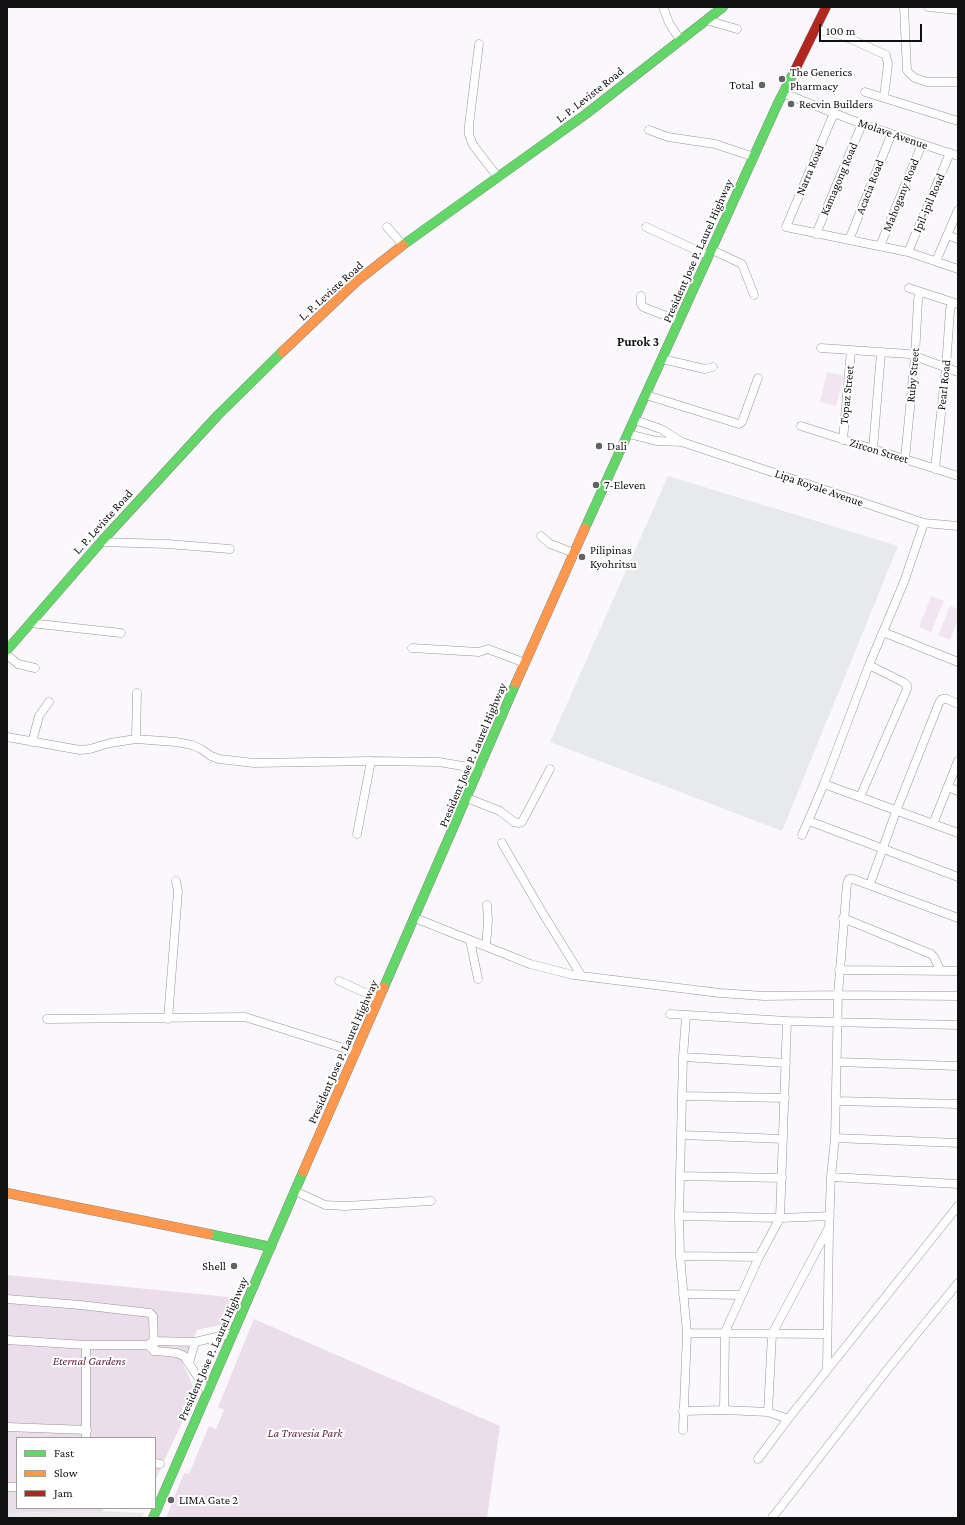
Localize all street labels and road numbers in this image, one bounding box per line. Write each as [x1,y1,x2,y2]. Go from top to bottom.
street label: L. P. Leviste Road [553,64,627,126]
street label: Molave Avenue [856,115,930,153]
street label: Kamagong Road [817,140,861,218]
street label: Narra Road [793,142,827,198]
street label: Mahogany Road [880,156,922,234]
street label: Acacia Road [853,158,887,216]
street label: Ipil-ipil Road [910,171,948,235]
street label: President Jose P. Laurel Highway [660,177,736,325]
street label: L. P. Leviste Road [296,258,366,324]
street label: Ruby Street [903,347,923,403]
street label: Pearl Road [934,359,954,411]
street label: Topaz Street [837,365,857,425]
street label: Zircon Street [848,435,910,467]
street label: Lipa Royale Avenue [773,466,865,510]
street label: L. P. Leviste Road [70,487,136,557]
street label: President Jose P. Laurel Highway [436,681,510,829]
street label: President Jose P. Laurel Highway [305,978,381,1126]
street label: President Jose P. Laurel Highway [175,1275,251,1423]

